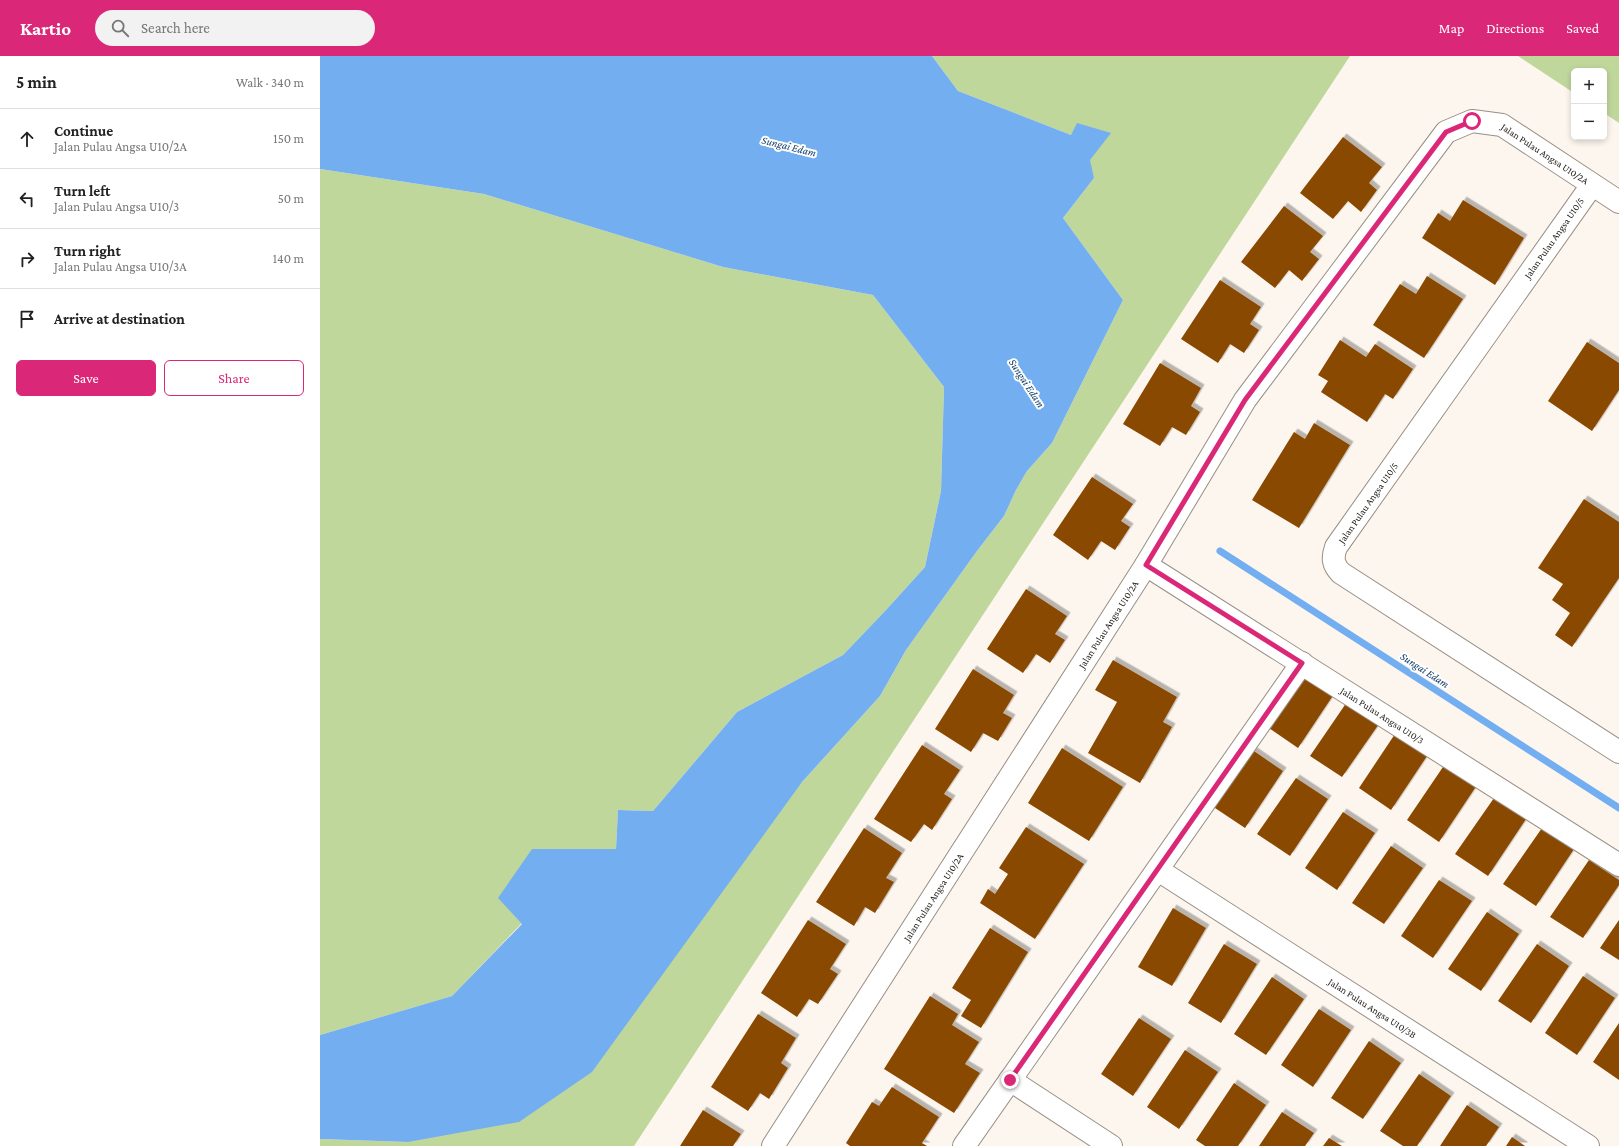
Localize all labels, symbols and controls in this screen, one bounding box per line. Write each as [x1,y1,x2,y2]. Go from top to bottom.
search box [95,10,375,46]
icon: search [109,17,131,39]
text: Kartio [20,18,71,39]
text: Search here [141,20,210,36]
text: Map [1439,20,1464,36]
text: Directions [1486,20,1544,36]
text: Saved [1566,20,1599,36]
map controls [1571,68,1607,140]
button: + [1571,68,1607,104]
text: 5 min [16,73,57,92]
text: Walk · 340 m [236,75,304,90]
button: − [1571,104,1607,140]
route start [1463,112,1481,130]
street label: Jalan Pulau Angsa U10/2A [1499,120,1591,186]
text: Continue [54,123,113,139]
icon: ahead [16,128,38,150]
text: 150 m [273,131,304,146]
water label: Sungai Edam [760,133,817,160]
text: Jalan Pulau Angsa U10/2A [54,139,187,154]
text: Turn left [54,183,110,199]
icon: left [16,188,38,210]
text: 50 m [278,191,304,206]
street label: Jalan Pulau Angsa U10/5 [1521,195,1586,281]
text: Jalan Pulau Angsa U10/3 [54,199,179,214]
text: Turn right [54,243,121,259]
icon: right [16,248,38,270]
text: 140 m [273,251,304,266]
text: Jalan Pulau Angsa U10/3A [54,259,187,274]
icon: arrive [16,308,38,330]
text: Arrive at destination [54,311,185,327]
water label: Sungai Edam [1006,356,1047,410]
button: Save [16,360,156,396]
button: Share [164,360,304,396]
street label: Jalan Pulau Angsa U10/5 [1335,460,1400,546]
street label: Jalan Pulau Angsa U10/2A [1075,578,1140,671]
water label: Sungai Edam [1398,650,1452,691]
street label: Jalan Pulau Angsa U10/3 [1338,684,1426,746]
street label: Jalan Pulau Angsa U10/2A [900,851,965,944]
street label: Jalan Pulau Angsa U10/3B [1326,975,1419,1040]
route end [1001,1071,1019,1089]

